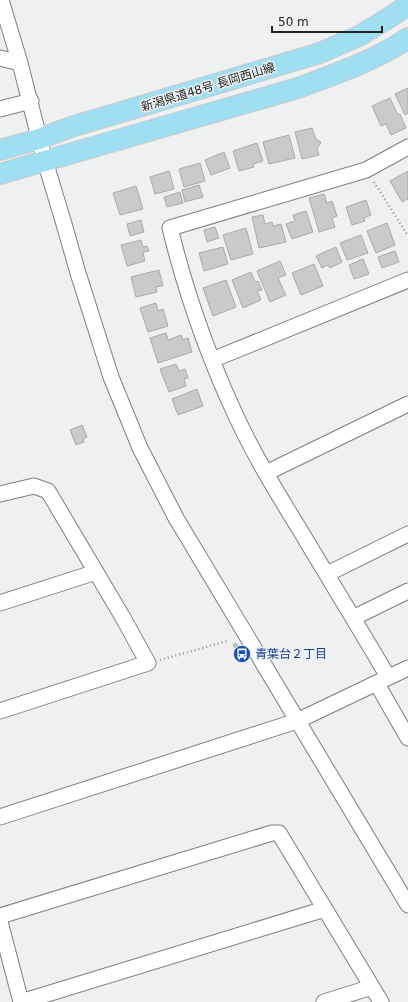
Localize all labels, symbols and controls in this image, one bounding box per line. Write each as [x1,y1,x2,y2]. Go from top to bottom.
scale bar [272,8,382,34]
text: 50 m [278,15,309,29]
street label: 新潟県道48号 長岡西山線 [139,60,277,114]
bus stop icon: 青葉台２丁目 [232,644,252,664]
place label: 青葉台２丁目 [255,647,327,661]

